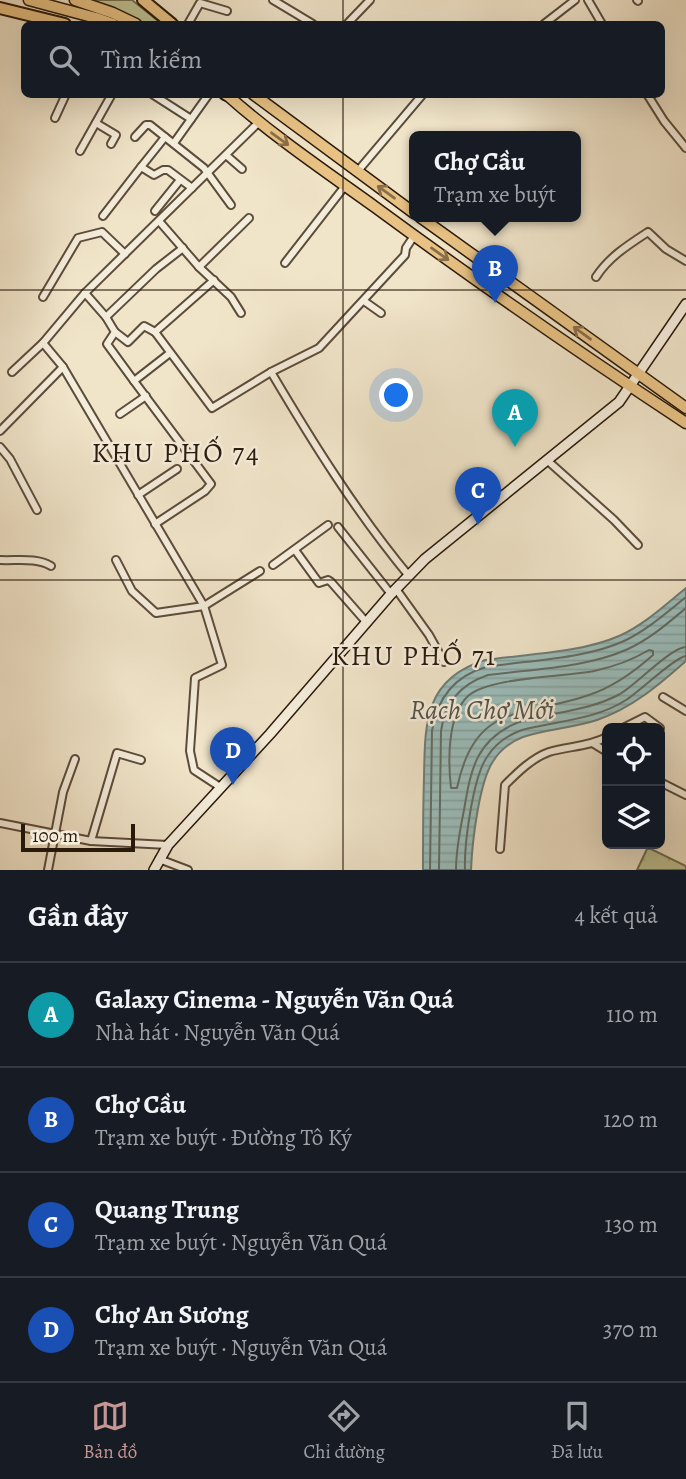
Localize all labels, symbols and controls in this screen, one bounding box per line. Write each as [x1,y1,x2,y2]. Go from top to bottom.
search box [21,21,665,98]
icon: search [45,41,83,79]
text: Tìm kiếm [101,42,202,77]
one-way arrow [270,131,289,146]
popup [409,131,581,222]
text: Chợ Cầu [434,144,525,179]
text: Trạm xe buýt [434,179,556,210]
one-way arrow [377,185,396,199]
pin: B [472,245,518,303]
one-way arrow [430,247,449,261]
one-way arrow [573,326,592,340]
your location [379,378,413,412]
pin: A [492,389,538,447]
district label: KHU PHỐ 74 [91,434,261,472]
pin: C [455,467,501,525]
district label: KHU PHỐ 71 [331,637,497,675]
water label: Rạch Chợ Mới [409,691,555,729]
map controls [602,723,665,849]
button: locate [602,723,665,786]
pin: D [210,727,256,785]
button: layers [602,786,665,849]
scale bar [21,821,135,853]
text: 100 m [32,823,78,849]
text: Gần đây [28,896,128,936]
text: 4 kết quả [575,900,658,931]
text: Galaxy Cinema - Nguyễn Văn Quá [95,982,454,1017]
text: A [44,999,58,1030]
text: 110 m [606,999,658,1030]
text: Nhà hát · Nguyễn Văn Quá [95,1017,340,1048]
text: Chợ Cầu [95,1087,186,1122]
text: B [44,1104,58,1135]
text: 120 m [603,1104,658,1135]
text: Trạm xe buýt · Đường Tô Ký [95,1122,352,1153]
text: Quang Trung [95,1192,239,1227]
text: C [44,1209,58,1240]
text: 130 m [605,1209,658,1240]
text: Trạm xe buýt · Nguyễn Văn Quá [95,1227,387,1258]
text: Chợ An Sương [95,1297,249,1332]
text: D [43,1314,59,1345]
text: 370 m [603,1314,658,1345]
text: Trạm xe buýt · Nguyễn Văn Quá [95,1332,387,1363]
tab: Bản đồ [83,1397,137,1465]
tab: Chỉ đường [303,1397,385,1465]
tab: Đã lưu [551,1397,603,1465]

